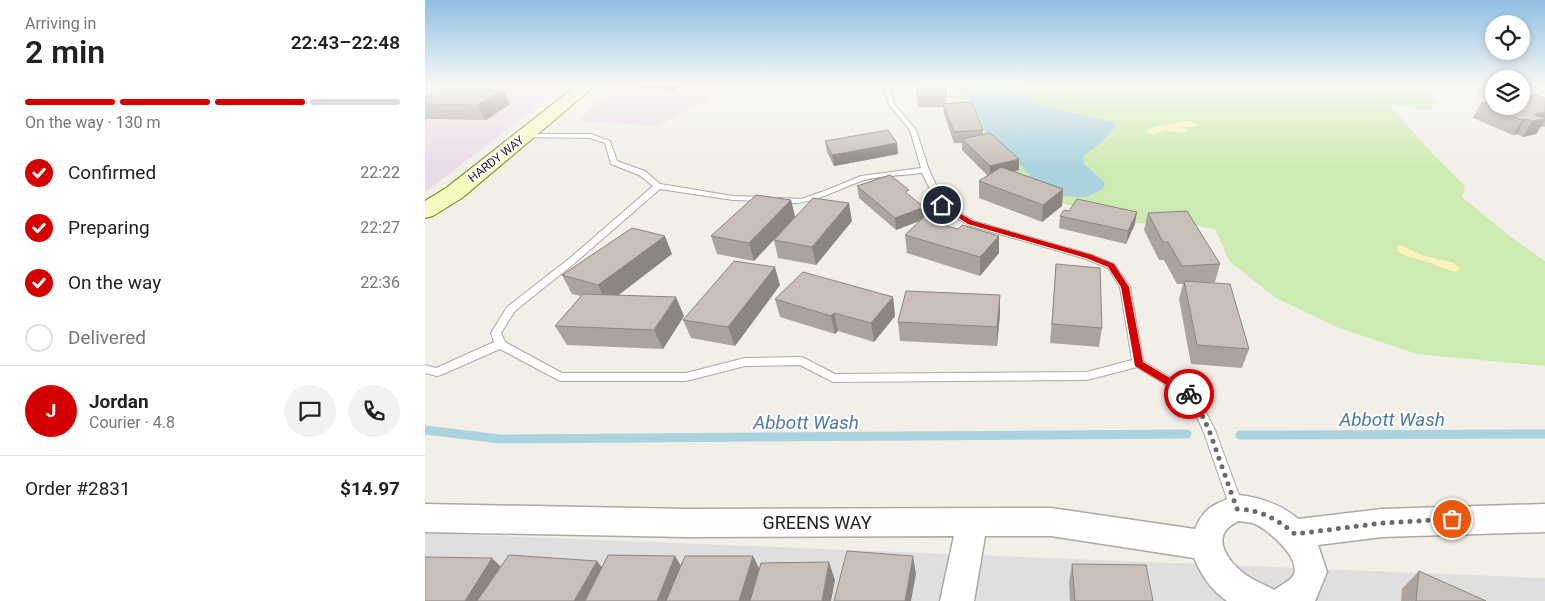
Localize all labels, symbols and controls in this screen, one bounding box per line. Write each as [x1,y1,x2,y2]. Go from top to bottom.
text: Arriving in [25,14,96,33]
map controls [1485,15,1530,115]
button: locate [1485,15,1530,60]
text: 22:43–22:48 [291,31,400,54]
text: 2 min [25,33,105,71]
button: layers [1485,70,1530,115]
text: On the way · 130 m [25,113,161,132]
street label: HARDY WAY [465,133,527,185]
icon: check [25,159,53,187]
text: Confirmed [68,161,156,184]
text: 22:22 [360,163,400,182]
pin [921,184,963,226]
icon: home [928,191,956,219]
icon: check [25,214,53,242]
text: Preparing [68,216,150,239]
text: 22:27 [360,218,400,237]
icon: check [25,269,53,297]
text: On the way [68,271,161,294]
text: 22:36 [360,273,400,292]
text: Delivered [68,326,146,349]
courier [1164,369,1214,419]
icon: bike [1175,380,1203,408]
button: chat [284,385,336,437]
button: phone [348,385,400,437]
text: Jordan [89,390,149,413]
text: J [46,399,56,422]
water label: Abbott Wash [1338,408,1445,431]
water label: Abbott Wash [752,411,859,434]
text: Courier · 4.8 [89,413,175,432]
text: Order #2831 [25,477,131,500]
text: $14.97 [340,477,400,500]
pin [1431,498,1473,540]
icon: bag [1438,505,1466,533]
street label: GREENS WAY [762,512,872,533]

